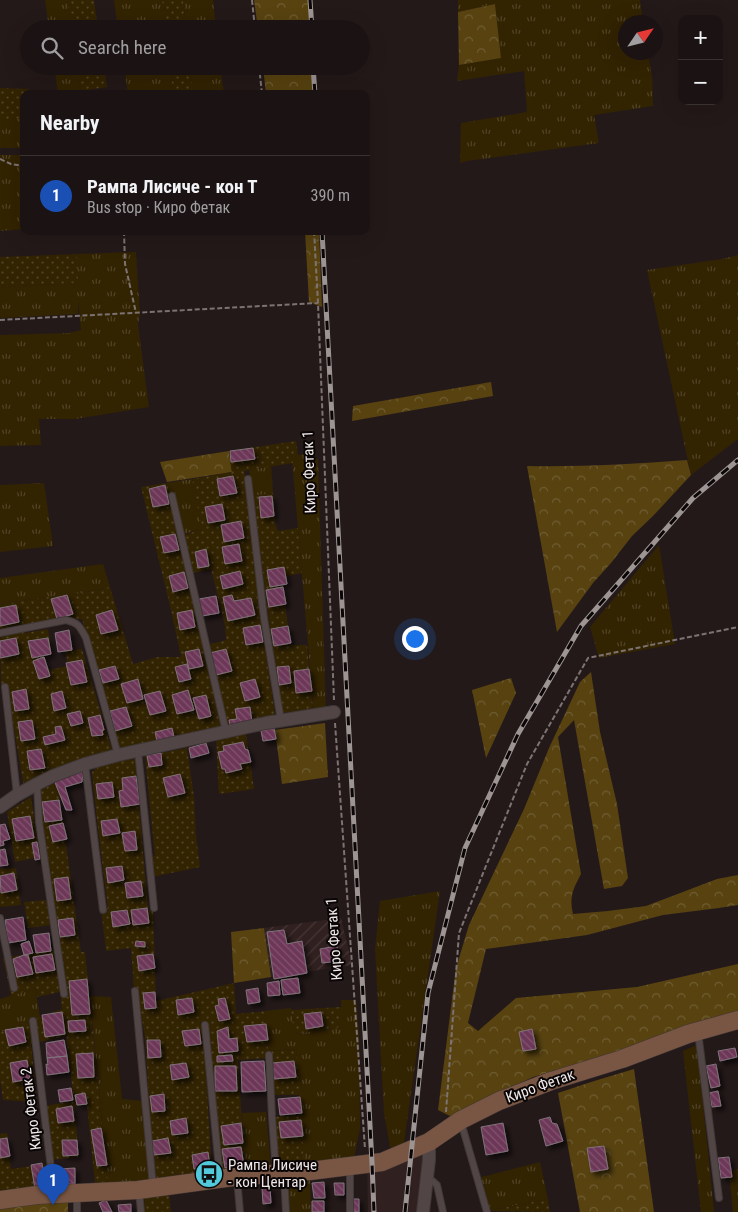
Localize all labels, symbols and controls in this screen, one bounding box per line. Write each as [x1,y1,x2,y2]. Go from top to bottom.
north arrow [618,15,663,60]
map controls [678,15,723,105]
button: + [678,15,723,60]
search box [20,20,370,75]
icon: search [38,34,66,62]
text: Search here [78,36,166,59]
button: − [678,60,723,105]
text: Nearby [40,111,99,135]
text: Рампа Лисиче - кон Т [87,175,258,198]
text: 1 [52,186,60,205]
text: 390 m [311,186,350,205]
text: Bus stop · Киро Фетак [87,198,230,217]
street label: Киро Фетак 1 [299,430,319,514]
your location [402,626,428,652]
street label: Киро Фетак 1 [322,897,346,981]
street label: Киро Фетак [503,1065,577,1107]
street label: Киро Фетак 2 [17,1067,45,1151]
place label: Рампа Лисиче - кон Центар [228,1156,317,1191]
bus stop icon: Рампа Лисиче - кон Центар [194,1159,224,1189]
pin: 1 [37,1164,69,1205]

